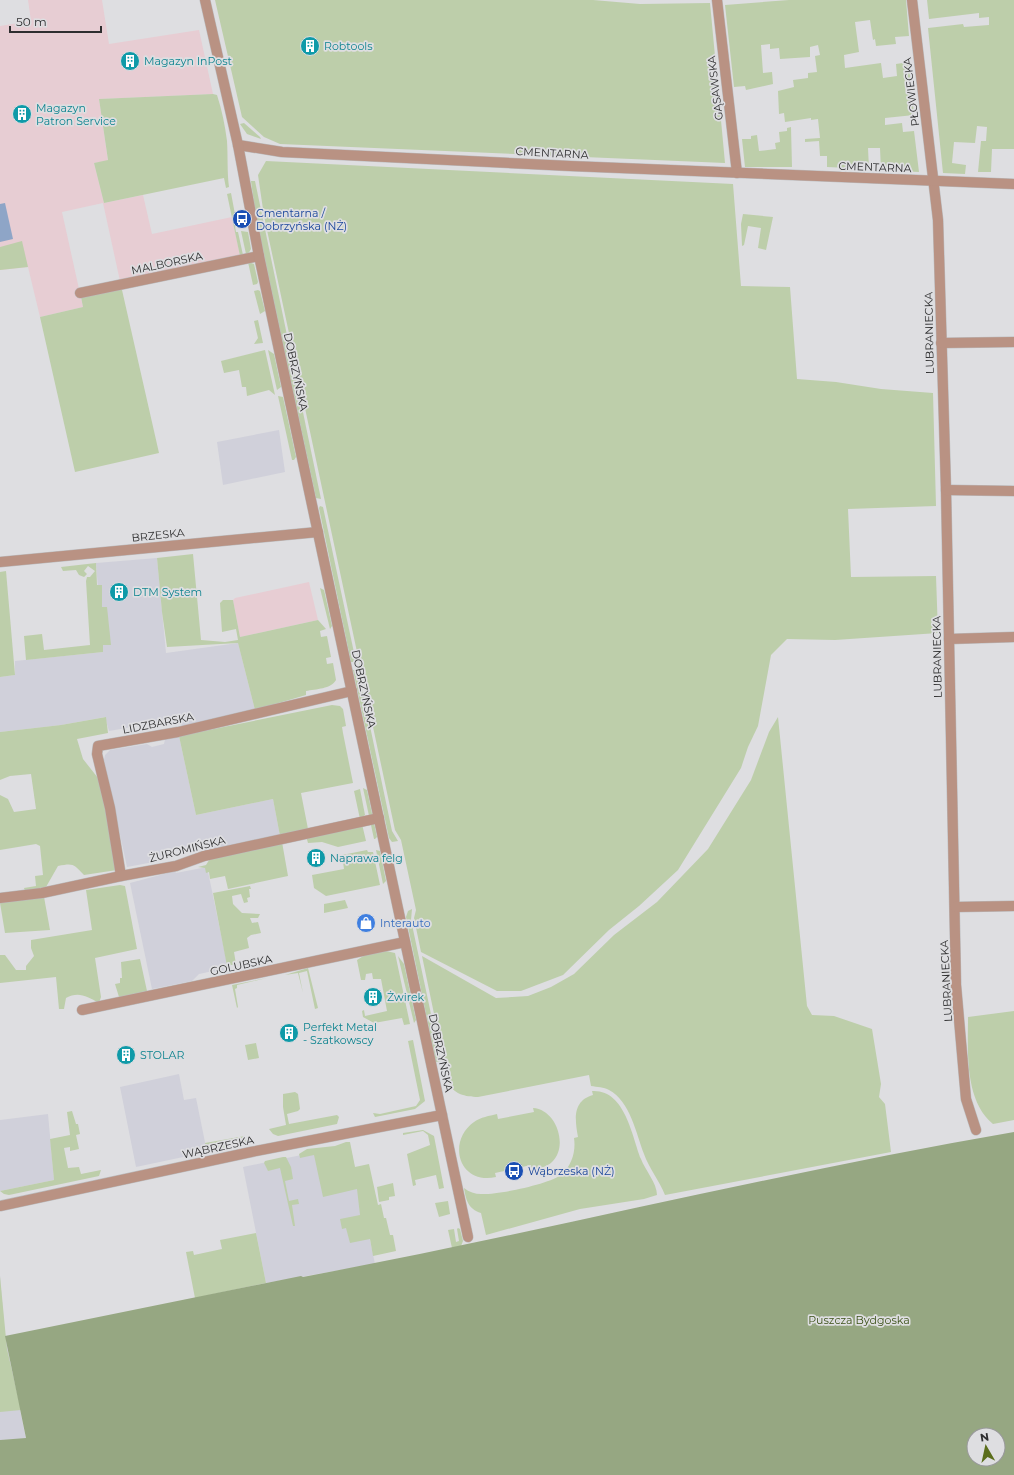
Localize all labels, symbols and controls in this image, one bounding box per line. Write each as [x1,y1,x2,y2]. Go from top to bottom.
scale bar [10,8,101,34]
text: 50 m [16,14,47,29]
building icon: Robtools [299,35,321,57]
place label: Robtools [324,39,373,53]
building icon: Magazyn InPost [119,50,141,72]
place label: Magazyn InPost [144,54,233,68]
street label: GĄSAWSKA [704,55,726,121]
street label: PŁOWIECKA [900,57,922,127]
place label: Magazyn Patron Service [36,101,116,128]
building icon: Magazyn Patron Service [11,103,33,125]
street label: CMENTARNA [515,144,589,162]
street label: CMENTARNA [838,159,912,175]
place label: Cmentarna / Dobrzyńska (NŻ) [256,206,347,233]
bus stop icon: Cmentarna / Dobrzyńska (NŻ) [231,208,253,230]
street label: MALBORSKA [130,249,204,277]
street label: LUBRANIECKA [921,292,937,374]
street label: DOBRZYŃSKA [281,332,311,413]
street label: BRZESKA [131,525,185,545]
building icon: DTM System [108,581,130,603]
place label: DTM System [133,585,202,599]
street label: LUBRANIECKA [929,616,945,698]
street label: DOBRZYŃSKA [349,649,379,730]
street label: LIDZBARSKA [121,709,195,737]
street label: ŻUROMIŃSKA [147,833,227,865]
building icon: Naprawa felg [305,847,327,869]
place label: Naprawa felg [330,851,403,865]
shop icon: Interauto [355,912,377,934]
place label: Interauto [380,916,431,930]
street label: LUBRANIECKA [937,940,955,1022]
street label: GOLUBSKA [209,952,273,978]
building icon: Żwirek [362,986,384,1008]
place label: Żwirek [387,990,425,1004]
street label: DOBRZYŃSKA [426,1013,456,1094]
place label: Perfekt Metal - Szatkowscy [303,1020,377,1047]
building icon: Perfekt Metal - Szatkowscy [278,1022,300,1044]
building icon: STOLAR [115,1044,137,1066]
place label: STOLAR [140,1048,184,1062]
street label: WĄBRZESKA [181,1133,255,1161]
bus stop icon: Wąbrzeska (NŻ) [503,1160,525,1182]
place label: Wąbrzeska (NŻ) [528,1164,615,1178]
park label: Puszcza Bydgoska [808,1313,910,1327]
north arrow [966,1427,1006,1467]
text: N [979,1430,990,1445]

